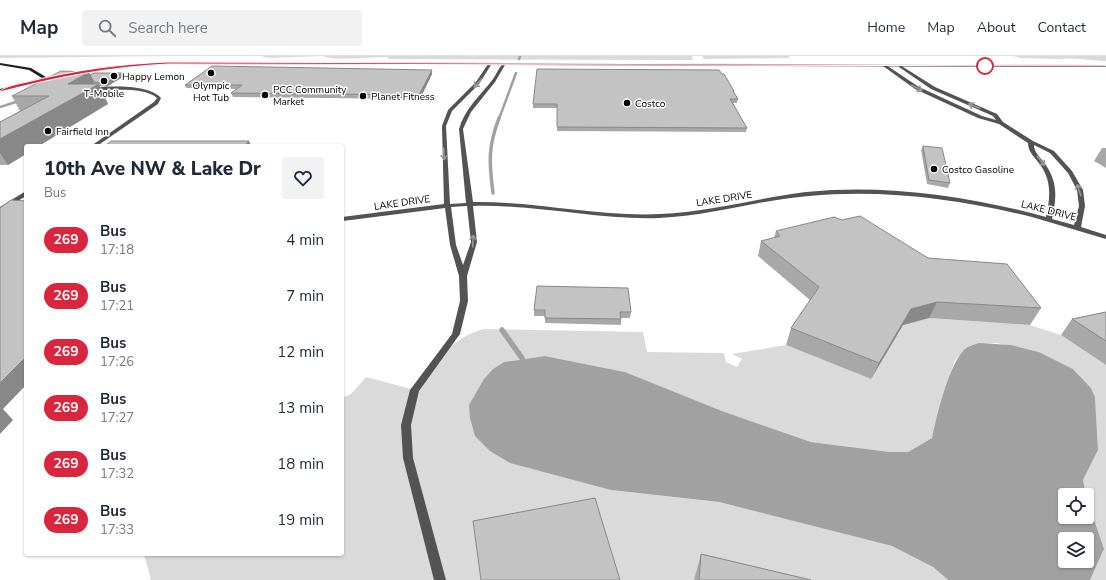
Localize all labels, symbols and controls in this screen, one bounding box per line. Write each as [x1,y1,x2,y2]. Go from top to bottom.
search box [82,10,362,46]
text: Map [20,15,58,41]
icon: search [96,17,118,39]
text: Search here [128,18,208,38]
text: Home [867,18,905,37]
text: Map [927,18,955,37]
text: About [977,18,1016,37]
text: Contact [1038,18,1086,37]
unlabelled marker [976,57,994,75]
marker: Olympic Hot Tub [206,68,216,78]
place label: Happy Lemon [122,70,185,84]
marker: Happy Lemon [109,71,119,81]
marker: T-Mobile [99,76,109,86]
one-way arrow [473,77,482,88]
place label: Olympic Hot Tub [193,79,230,105]
place label: PCC Community Market [273,83,347,109]
one-way arrow [910,84,922,92]
place label: T-Mobile [84,87,124,101]
marker: PCC Community Market [260,90,270,100]
place label: Planet Fitness [371,90,435,104]
marker: Planet Fitness [358,91,368,101]
place label: Costco [635,97,666,111]
marker: Costco [622,98,632,108]
one-way arrow [968,102,980,109]
place label: Fairfield Inn [56,125,109,139]
marker: Fairfield Inn [43,126,53,136]
one-way arrow [440,147,448,160]
text: 10th Ave NW & Lake Dr [44,156,261,182]
one-way arrow [1036,156,1045,167]
button: heart [282,157,324,199]
place label: Costco Gasoline [942,163,1014,177]
marker: Costco Gasoline [929,164,939,174]
one-way arrow [1075,183,1082,196]
text: Bus [44,184,66,202]
street label: LAKE DRIVE [695,188,753,210]
street label: LAKE DRIVE [373,192,431,214]
street label: LAKE DRIVE [1020,197,1078,225]
text: Bus [100,221,126,241]
text: 269 [53,230,79,249]
text: 4 min [286,230,324,250]
one-way arrow [469,235,477,248]
text: 17:18 [100,241,134,259]
text: Bus [100,277,126,297]
text: 269 [53,286,79,305]
text: 7 min [286,286,324,306]
text: 17:21 [100,297,134,315]
text: Bus [100,333,126,353]
text: 269 [53,342,79,361]
text: 12 min [277,342,324,362]
text: 17:26 [100,353,134,371]
text: Bus [100,389,126,409]
text: 269 [53,398,79,417]
text: 13 min [277,398,324,418]
text: 17:27 [100,409,134,427]
text: Bus [100,445,126,465]
text: 269 [53,454,79,473]
text: 18 min [277,454,324,474]
text: 17:32 [100,465,134,483]
map controls [1058,488,1094,568]
button: locate [1058,488,1094,524]
text: Bus [100,501,126,521]
text: 269 [53,510,79,529]
text: 19 min [277,510,324,530]
text: 17:33 [100,521,134,539]
button: layers [1058,532,1094,568]

